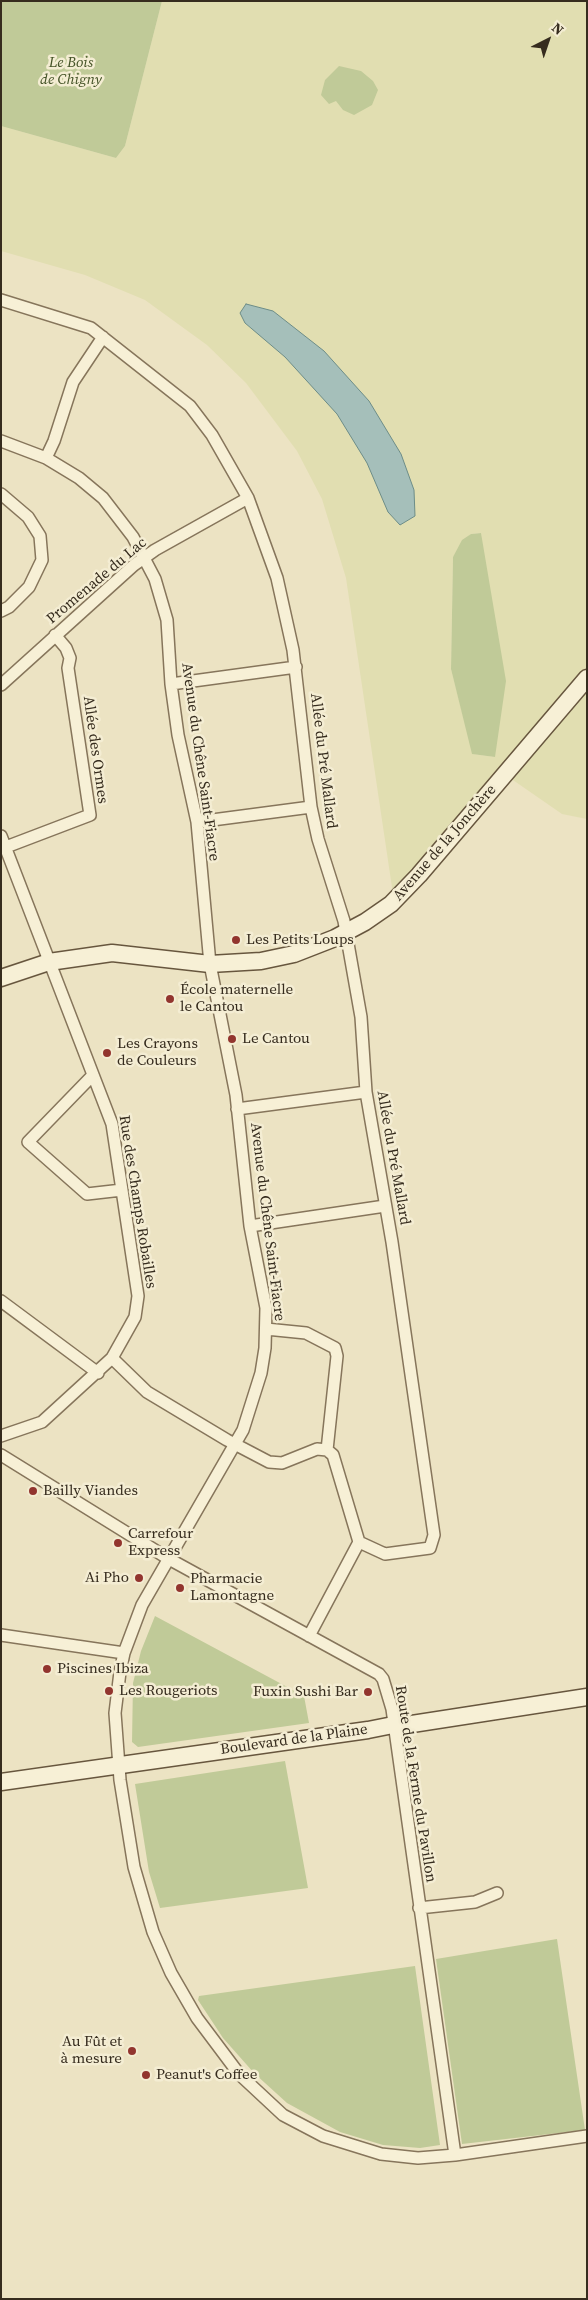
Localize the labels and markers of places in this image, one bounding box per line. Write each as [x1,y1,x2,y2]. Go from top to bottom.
place label: Les Petits Loups [246,931,354,949]
marker: Les Petits Loups [230,934,242,946]
place label: École maternelle le Cantou [180,981,293,1016]
marker: École maternelle le Cantou [164,993,176,1005]
place label: Le Cantou [242,1030,310,1048]
marker: Le Cantou [226,1033,238,1045]
place label: Les Crayons de Couleurs [117,1035,198,1070]
marker: Les Crayons de Couleurs [101,1047,113,1059]
place label: Bailly Viandes [43,1482,138,1500]
marker: Bailly Viandes [27,1485,39,1497]
place label: Carrefour Express [128,1525,193,1560]
marker: Carrefour Express [112,1537,124,1549]
place label: Ai Pho [85,1569,129,1587]
place label: Pharmacie Lamontagne [190,1570,274,1605]
marker: Ai Pho [133,1572,145,1584]
marker: Pharmacie Lamontagne [174,1582,186,1594]
place label: Piscines Ibiza [57,1660,149,1678]
marker: Piscines Ibiza [41,1663,53,1675]
place label: Les Rougeriots [119,1682,217,1700]
place label: Fuxin Sushi Bar [253,1683,358,1701]
marker: Les Rougeriots [103,1685,115,1697]
marker: Fuxin Sushi Bar [362,1686,374,1698]
place label: Au Fût et à mesure [61,2033,122,2068]
marker: Au Fût et à mesure [126,2045,138,2057]
place label: Peanut's Coffee [156,2066,257,2084]
marker: Peanut's Coffee [140,2069,152,2081]

